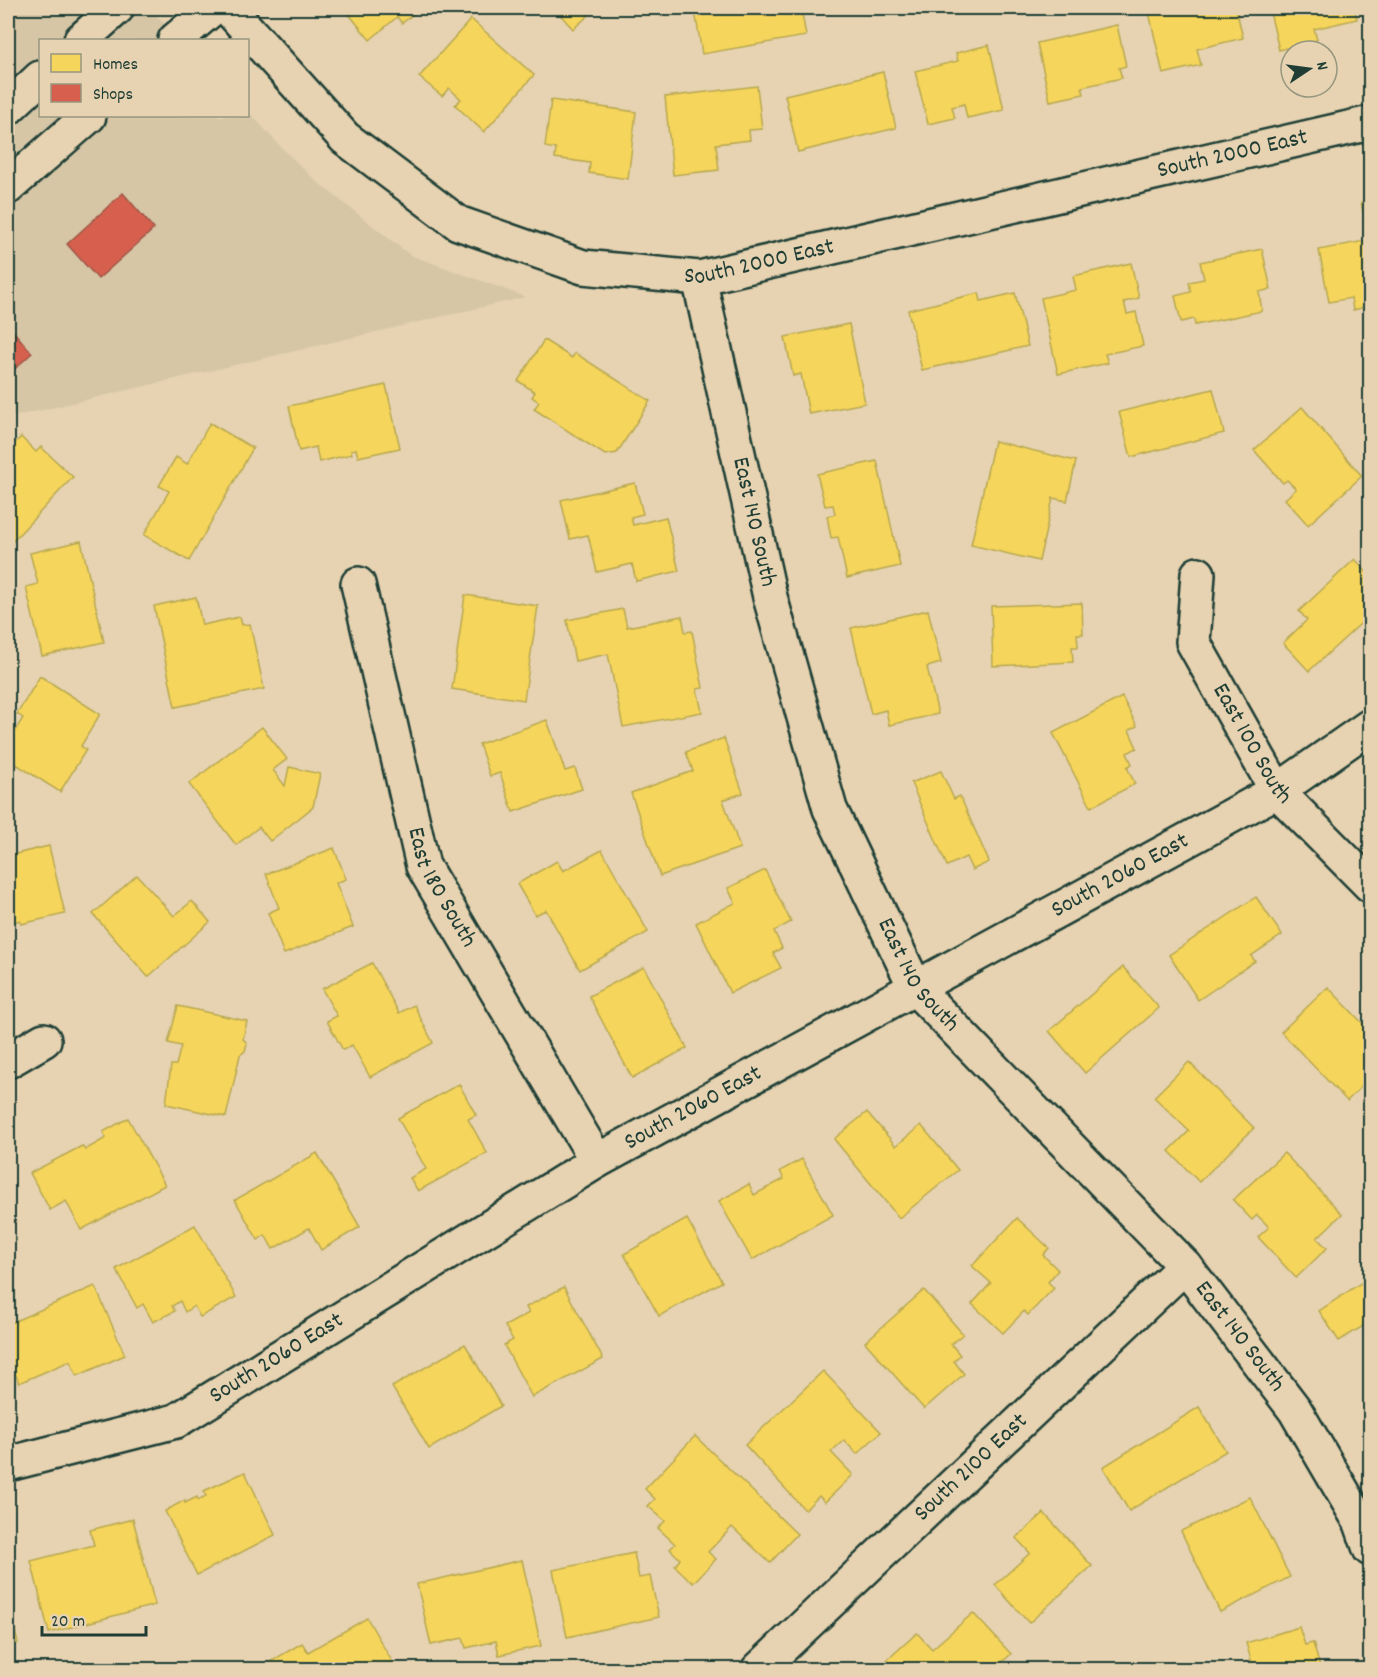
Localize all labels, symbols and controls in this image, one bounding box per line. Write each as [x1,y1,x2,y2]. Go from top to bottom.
legend [39,39,249,117]
north arrow [1279,39,1339,99]
text: Homes [93,53,138,78]
text: N [1309,60,1333,73]
text: Shops [93,83,133,108]
street label: South 2000 East [1154,121,1311,189]
street label: South 2000 East [682,230,838,296]
street label: East 140 South [722,454,784,590]
street label: East 100 South [1203,677,1299,813]
street label: East 180 South [398,824,485,954]
street label: South 2060 East [1045,825,1195,928]
street label: East 140 South [868,913,967,1041]
street label: South 2060 East [618,1057,768,1160]
street label: East 140 South [1186,1274,1293,1400]
street label: South 2060 East [203,1304,351,1413]
street label: South 2100 East [907,1405,1036,1530]
scale bar [42,1599,146,1637]
text: 20 m [51,1610,85,1635]

